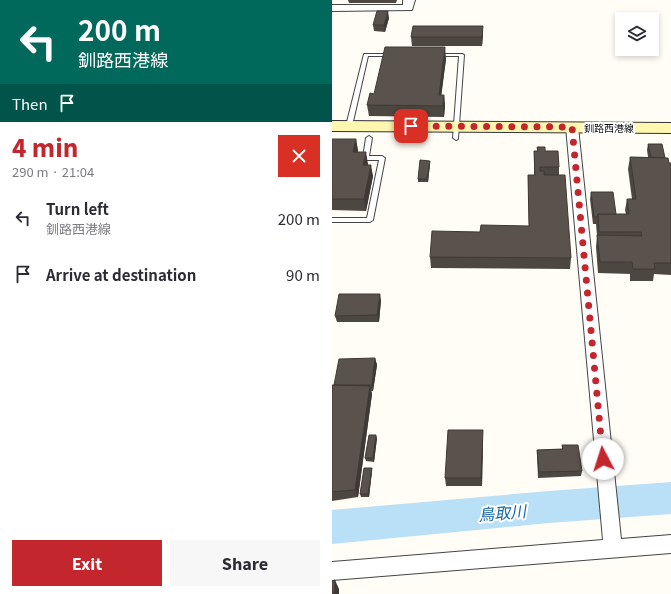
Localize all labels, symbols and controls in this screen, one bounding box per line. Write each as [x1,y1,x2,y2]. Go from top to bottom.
text: 200 m [78,9,161,49]
map controls [615,12,659,56]
button: layers [615,12,659,56]
icon: left [12,16,64,68]
text: 釧路西港線 [78,46,168,72]
icon: arrive [56,92,78,114]
text: Then [12,93,48,114]
pin [394,109,428,143]
icon: arrive [400,115,422,137]
street label: 釧路西港線 [584,120,634,135]
text: 4 min [12,129,78,164]
button: close [278,135,320,177]
text: 290 m · 21:04 [12,162,94,181]
text: Turn left [46,198,109,219]
icon: left [12,207,34,229]
text: 200 m [278,208,320,229]
text: 釧路西港線 [46,219,111,238]
icon: arrive [12,263,34,285]
text: Arrive at destination [46,264,196,285]
text: 90 m [286,264,320,285]
position arrow [582,438,624,480]
water label: 鳥取川 [477,498,529,526]
button: Exit [12,540,162,586]
button: Share [170,540,320,586]

